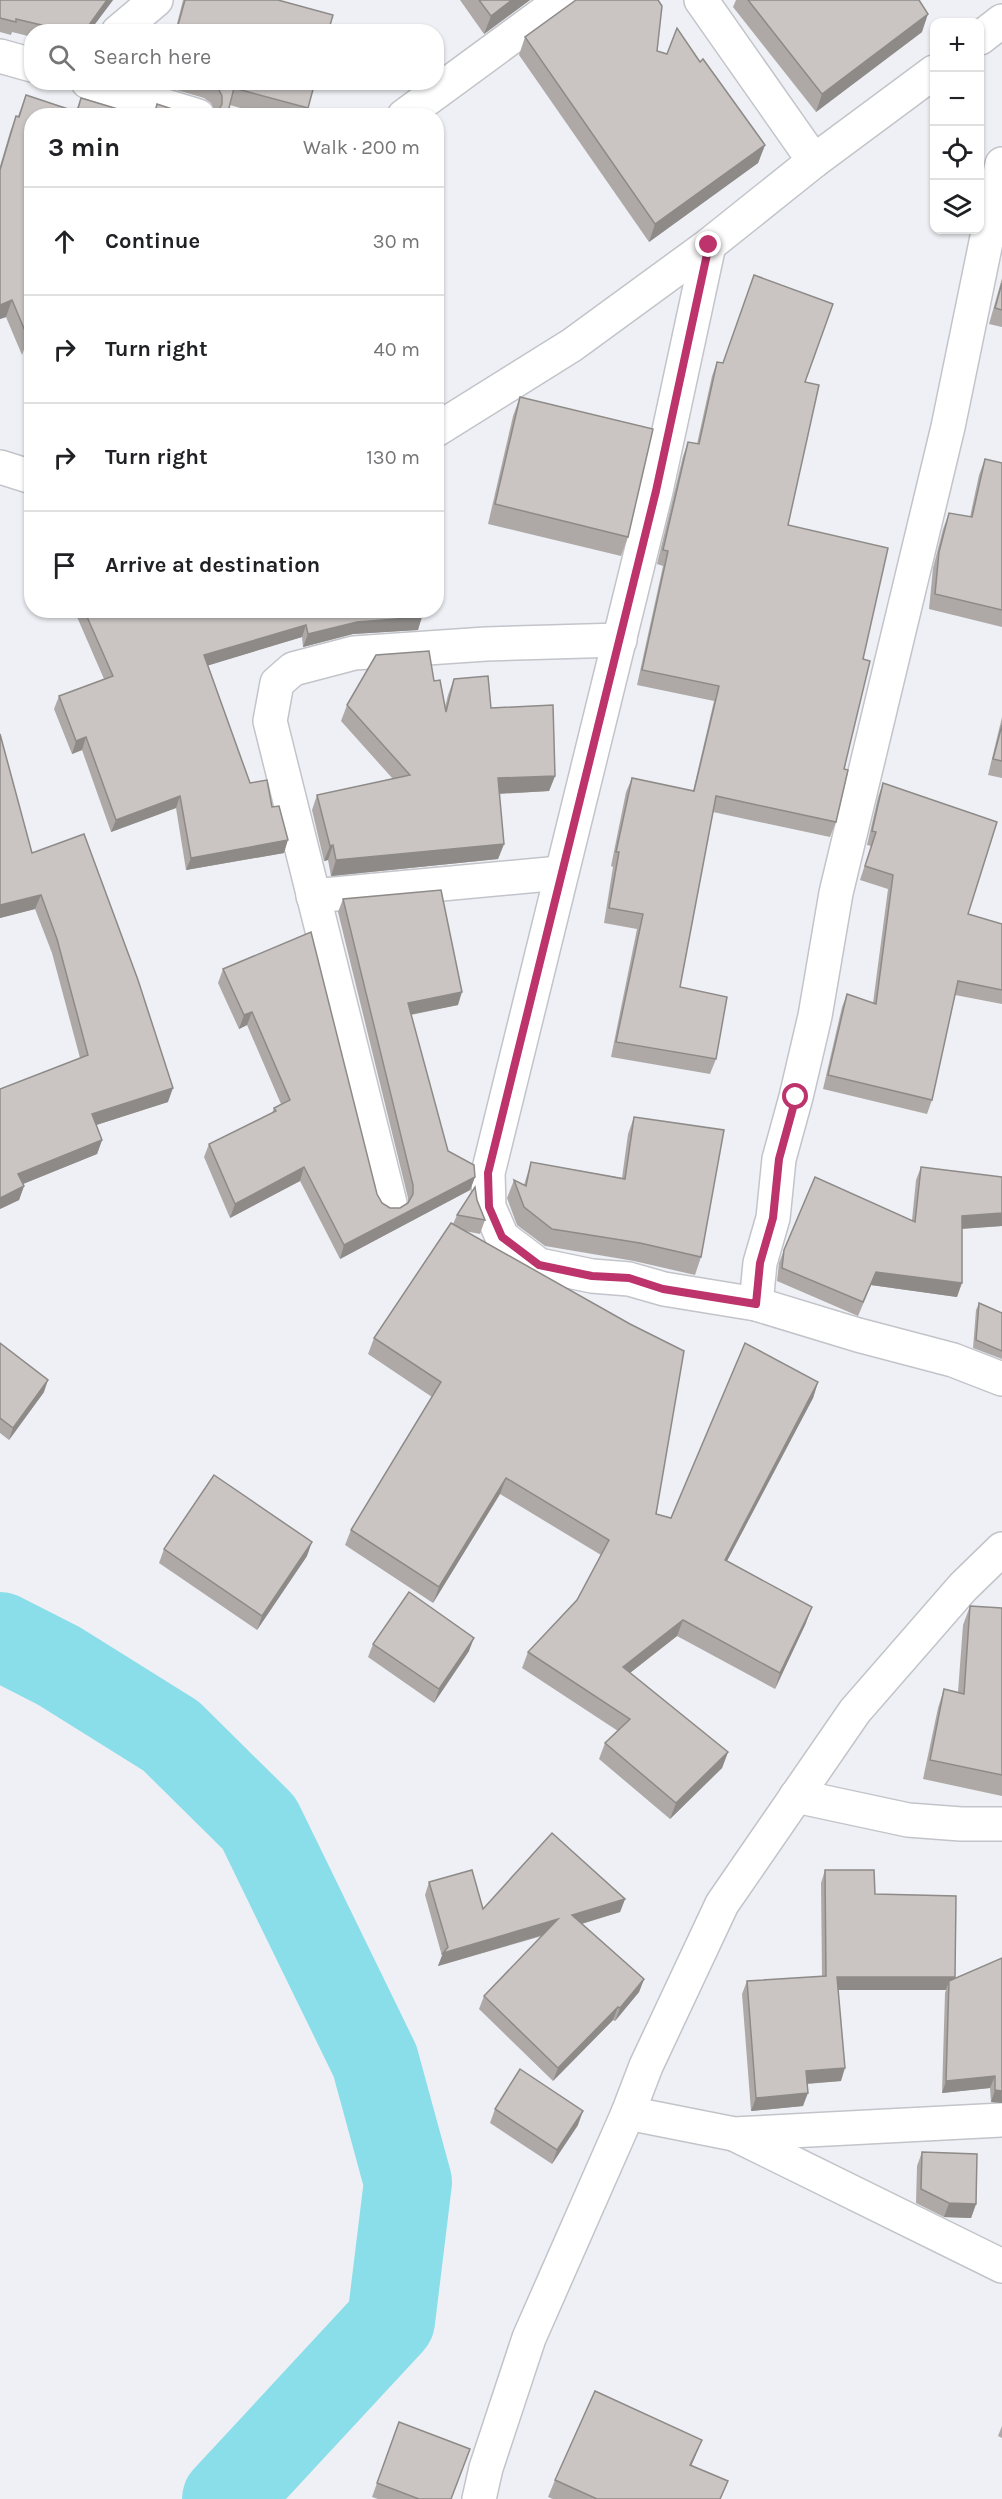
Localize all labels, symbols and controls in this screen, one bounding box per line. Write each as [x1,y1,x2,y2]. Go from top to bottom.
map controls [930,18,984,234]
button: + [930,18,984,72]
search box [24,24,444,90]
icon: search [45,41,78,74]
text: Search here [93,44,211,70]
button: − [930,72,984,126]
button: locate [930,126,984,180]
text: 3 min [48,132,120,163]
text: Walk · 200 m [303,136,420,159]
button: layers [930,180,984,234]
icon: ahead [48,225,81,258]
text: Continue [105,228,200,254]
text: 30 m [373,230,420,253]
route end [695,231,721,257]
icon: right [48,333,81,366]
text: Turn right [105,336,208,362]
text: 40 m [374,338,420,361]
icon: right [48,441,81,474]
text: Turn right [105,444,208,470]
text: 130 m [366,446,420,469]
icon: arrive [48,549,81,582]
text: Arrive at destination [105,552,320,578]
route start [782,1083,808,1109]

